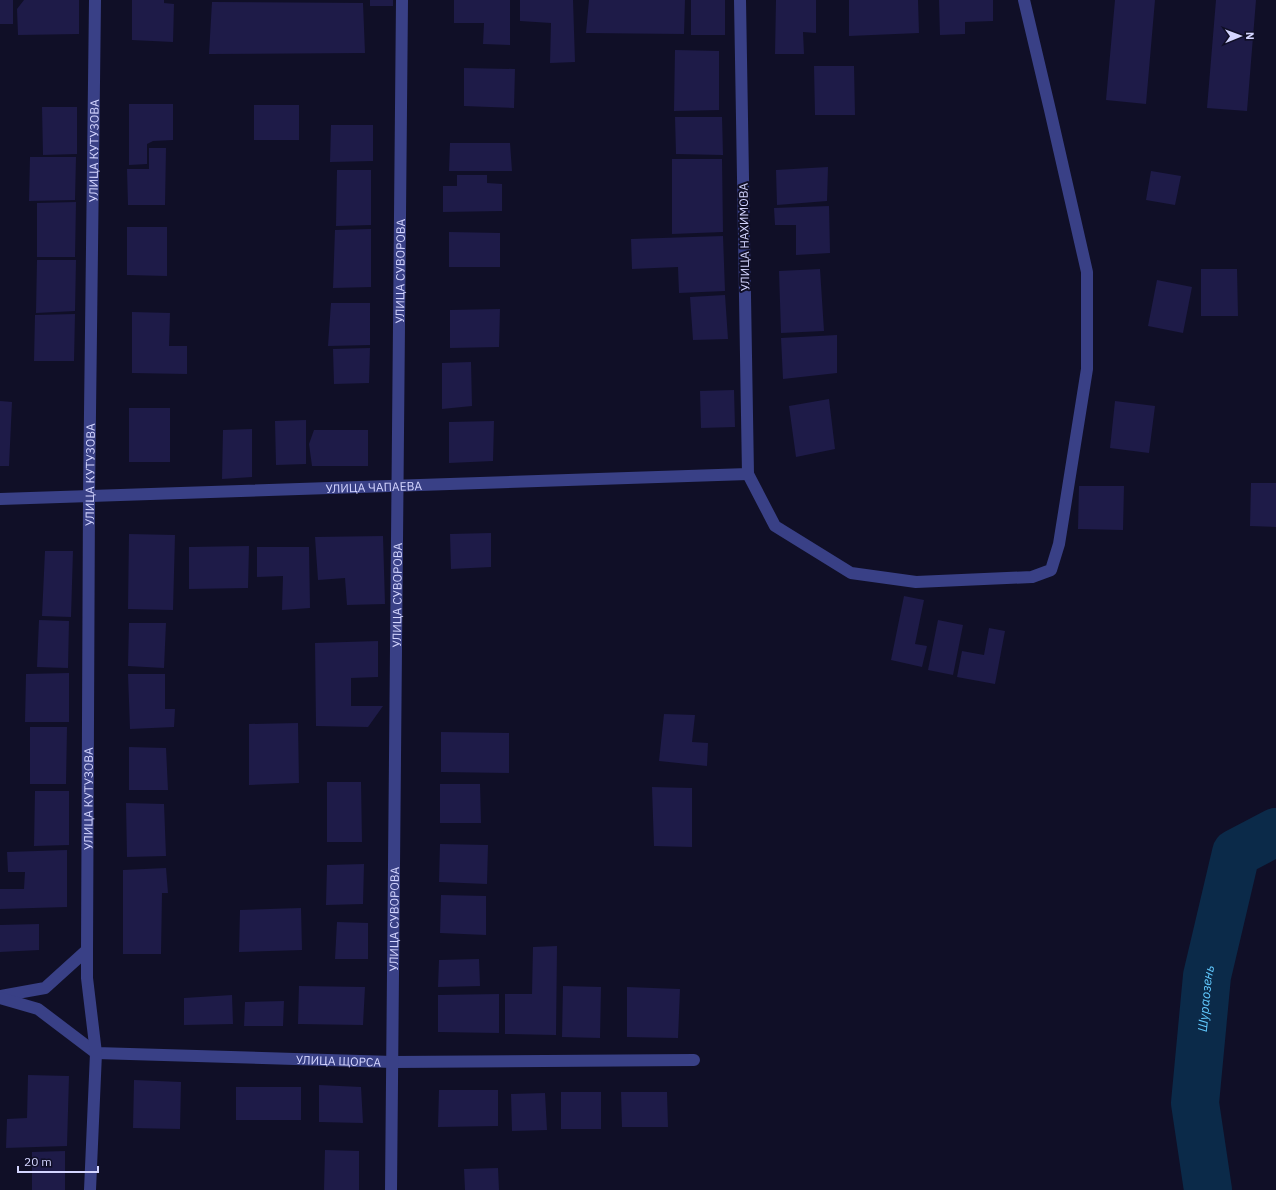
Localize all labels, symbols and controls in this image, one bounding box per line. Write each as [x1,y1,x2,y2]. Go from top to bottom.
north arrow [1220,16,1260,56]
text: N [1243,32,1257,40]
street label: УЛИЦА КУТУЗОВА [85,99,101,202]
street label: УЛИЦА НАХИМОВА [736,182,752,291]
street label: УЛИЦА СУВОРОВА [392,218,407,323]
street label: УЛИЦА КУТУЗОВА [81,423,97,526]
street label: УЛИЦА ЧАПАЕВА [325,477,423,496]
street label: УЛИЦА СУВОРОВА [389,542,404,647]
street label: УЛИЦА КУТУЗОВА [80,747,95,850]
street label: УЛИЦА СУВОРОВА [386,866,401,971]
water label: Шураозень [1193,963,1218,1033]
street label: УЛИЦА ЩОРСА [296,1052,382,1069]
scale bar [18,1148,98,1174]
text: 20 m [24,1154,52,1169]

